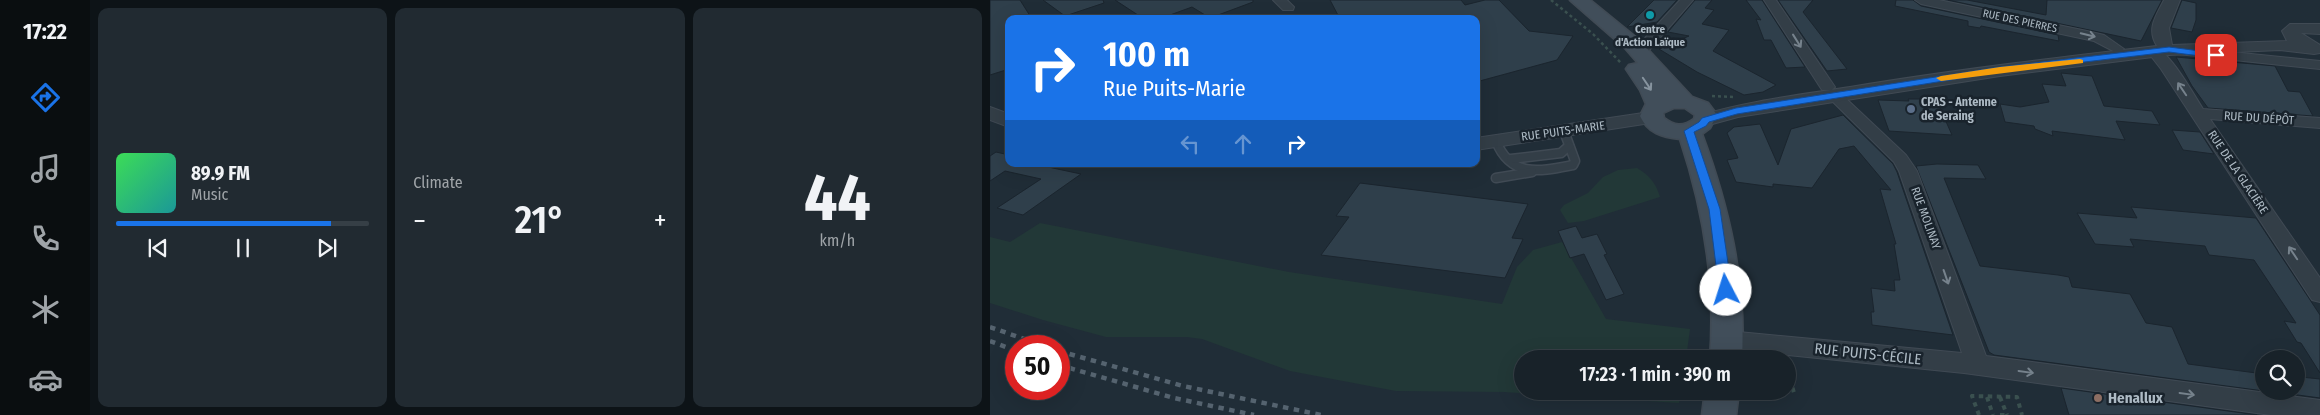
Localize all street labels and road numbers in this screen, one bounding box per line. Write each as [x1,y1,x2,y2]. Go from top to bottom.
street label: RUE DES PIERRES [1982,7,2059,35]
street label: RUE DU DÉPÔT [2223,108,2295,127]
street label: RUE PUITS-MARIE [1520,118,1606,144]
street label: RUE DE LA GLACIÈRE [2205,127,2272,217]
street label: RUE MOLINAY [1908,185,1944,251]
street label: RUE PUITS-CÉCILE [1814,339,1922,369]

